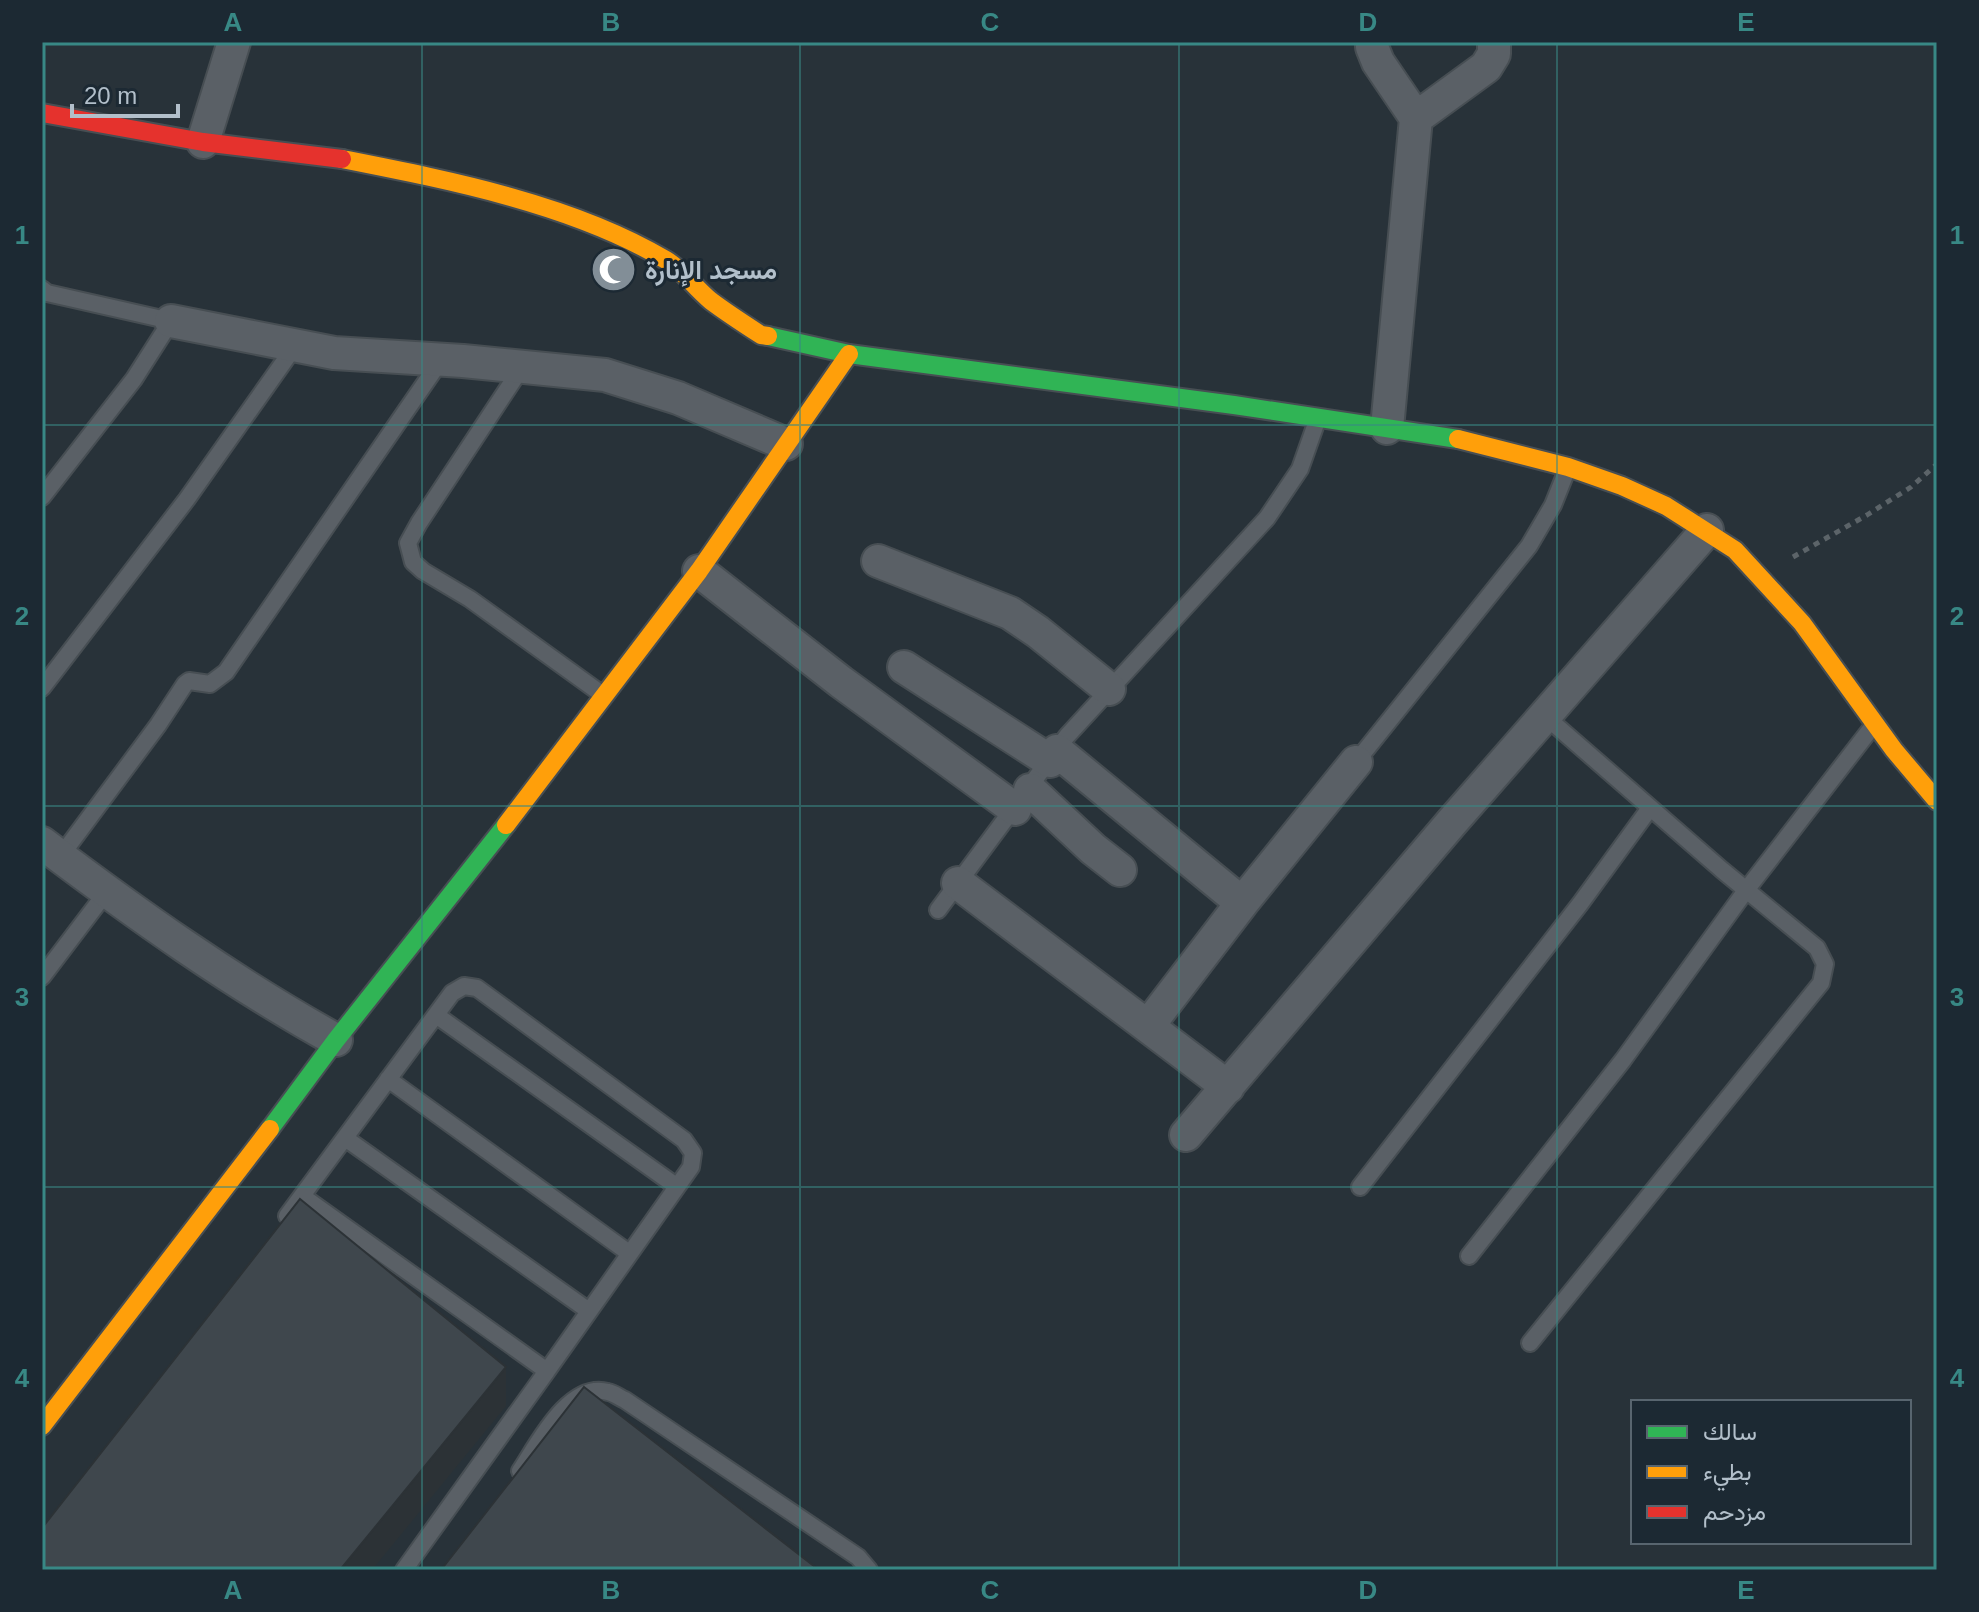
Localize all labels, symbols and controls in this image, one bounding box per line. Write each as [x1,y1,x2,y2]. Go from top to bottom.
text: A [224,7,243,37]
text: B [602,7,620,37]
text: C [981,7,1000,37]
text: D [1359,7,1377,37]
text: E [1737,7,1755,37]
scale bar [72,68,178,118]
text: 20 m [84,82,137,109]
text: 1 [15,220,29,250]
text: 1 [1950,220,1964,250]
mosque icon: مسجد الإنارة [590,246,638,294]
place label: مسجد الإنارة [645,255,777,287]
text: 2 [15,601,29,631]
text: 2 [1950,601,1964,631]
text: 3 [15,982,29,1012]
text: 3 [1950,982,1964,1012]
text: 4 [15,1363,30,1393]
text: 4 [1950,1363,1965,1393]
legend [1631,1400,1911,1544]
text: سالك [1703,1418,1757,1445]
text: بطيء [1703,1458,1752,1491]
text: مزدحم [1703,1498,1766,1528]
text: A [224,1575,243,1605]
text: B [602,1575,620,1605]
text: C [981,1575,1000,1605]
text: D [1359,1575,1377,1605]
text: E [1737,1575,1755,1605]

